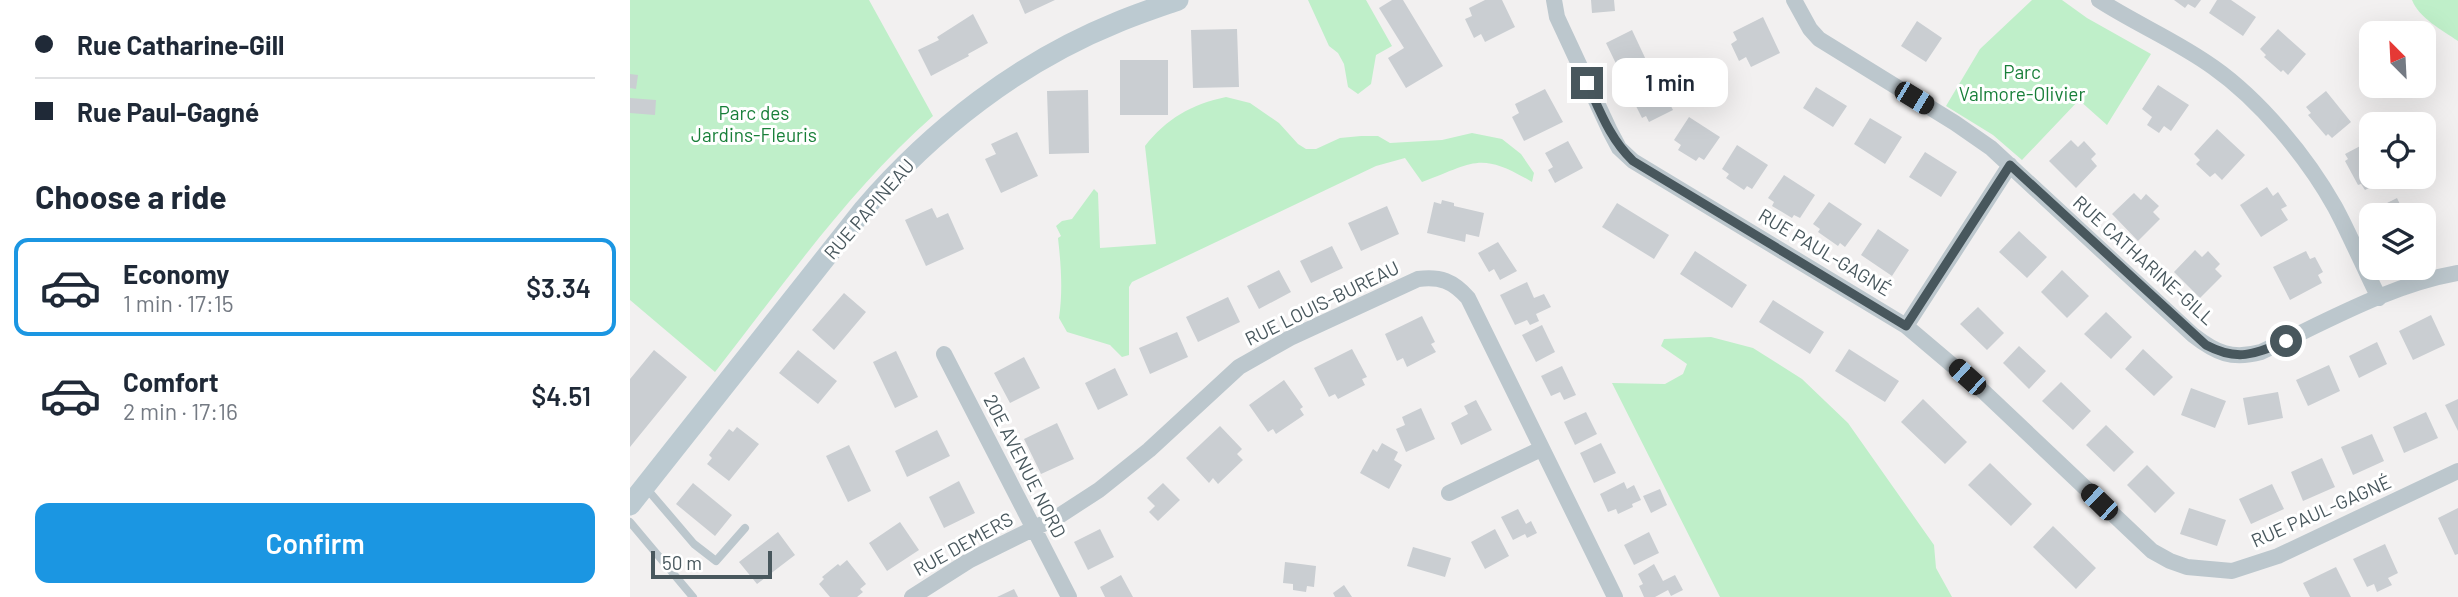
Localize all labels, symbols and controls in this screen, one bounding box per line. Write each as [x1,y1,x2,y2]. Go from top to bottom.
north arrow [2359,21,2436,98]
map controls [2359,21,2436,280]
text: Rue Catharine-Gill [77,29,284,60]
callout: 1 min [1612,58,1727,108]
park label: Parc Valmore-Olivier [1959,60,2085,105]
route end [1571,67,1603,99]
text: 1 min [1645,68,1695,96]
car [1891,78,1938,118]
text: Rue Paul-Gagné [77,96,259,127]
park label: Parc des Jardins-Fleuris [691,101,817,146]
button: locate [2359,112,2436,189]
street label: RUE PAPINEAU [819,154,918,264]
text: Choose a ride [35,177,227,215]
street label: RUE CATHARINE-GILL [2069,190,2220,329]
street label: RUE PAUL-GAGNÉ [1755,203,1896,300]
button: layers [2359,203,2436,280]
street label: RUE LOUIS-BUREAU [1241,255,1403,350]
icon: car [39,256,102,319]
text: Economy [123,258,229,289]
text: $3.34 [526,272,591,303]
text: 1 min · 17:15 [123,289,234,317]
route start [2270,325,2302,357]
car [1945,355,1990,399]
icon: car [39,364,102,427]
text: Comfort [123,366,219,397]
text: $4.51 [531,380,591,411]
street label: 20E AVENUE NORD [979,390,1072,541]
text: 2 min · 17:16 [123,397,238,425]
street label: RUE PAUL-GAGNÉ [2247,469,2394,552]
car [2077,480,2122,524]
button: Confirm [35,503,595,583]
street label: RUE DEMERS [909,507,1017,580]
scale bar [651,548,772,580]
text: 50 m [662,551,702,574]

